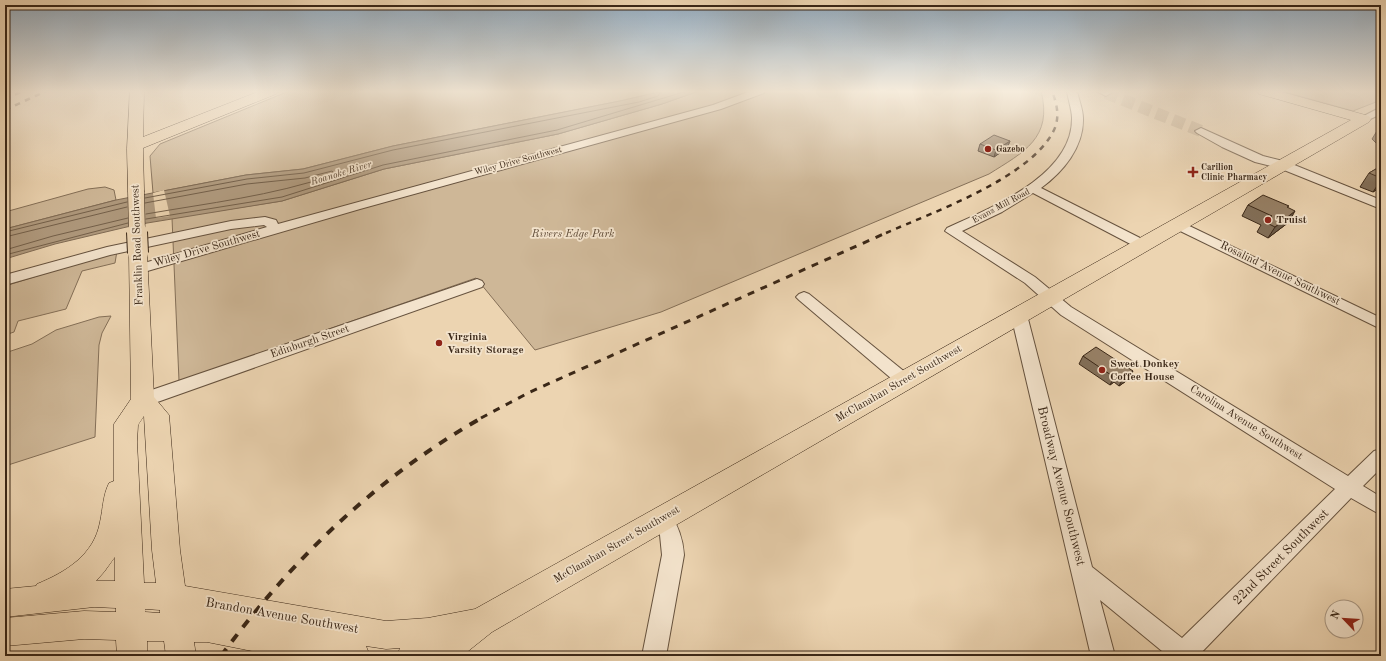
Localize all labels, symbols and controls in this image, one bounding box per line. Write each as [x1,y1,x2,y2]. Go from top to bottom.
marker: Gazebo [983,144,993,154]
street label: Wiley Drive Southwest [473,145,563,177]
place label: Gazebo [996,145,1025,154]
water label: Roanoke River [308,159,373,187]
place label: Carilion Clinic Pharmacy [1201,163,1268,182]
marker: Carilion Clinic Pharmacy [1188,167,1198,177]
street label: Franklin Road Southwest [130,184,146,306]
street label: Evans Mill Road [971,187,1032,225]
marker: Truist [1263,215,1273,225]
place label: Truist [1276,215,1307,226]
street label: Wiley Drive Southwest [152,228,262,269]
park label: Rivers Edge Park [531,229,615,240]
street label: Rosalind Avenue Southwest [1218,240,1342,308]
street label: Edinburgh Street [269,323,351,361]
place label: Virginia Varsity Storage [447,332,524,356]
marker: Virginia Varsity Storage [434,338,444,348]
street label: McClanahan Street Southwest [834,343,964,425]
place label: Sweet Donkey Coffee House [1110,359,1180,383]
marker: Sweet Donkey Coffee House [1097,365,1107,375]
street label: Carolina Avenue Southwest [1188,384,1305,462]
street label: Broadway Avenue Southwest [1035,405,1087,568]
street label: McClanahan Street Southwest [552,504,682,586]
street label: 22nd Street Southwest [1231,506,1332,607]
street label: Brandon Avenue Southwest [204,596,360,636]
north arrow [1324,599,1364,639]
text: N [1330,609,1343,622]

